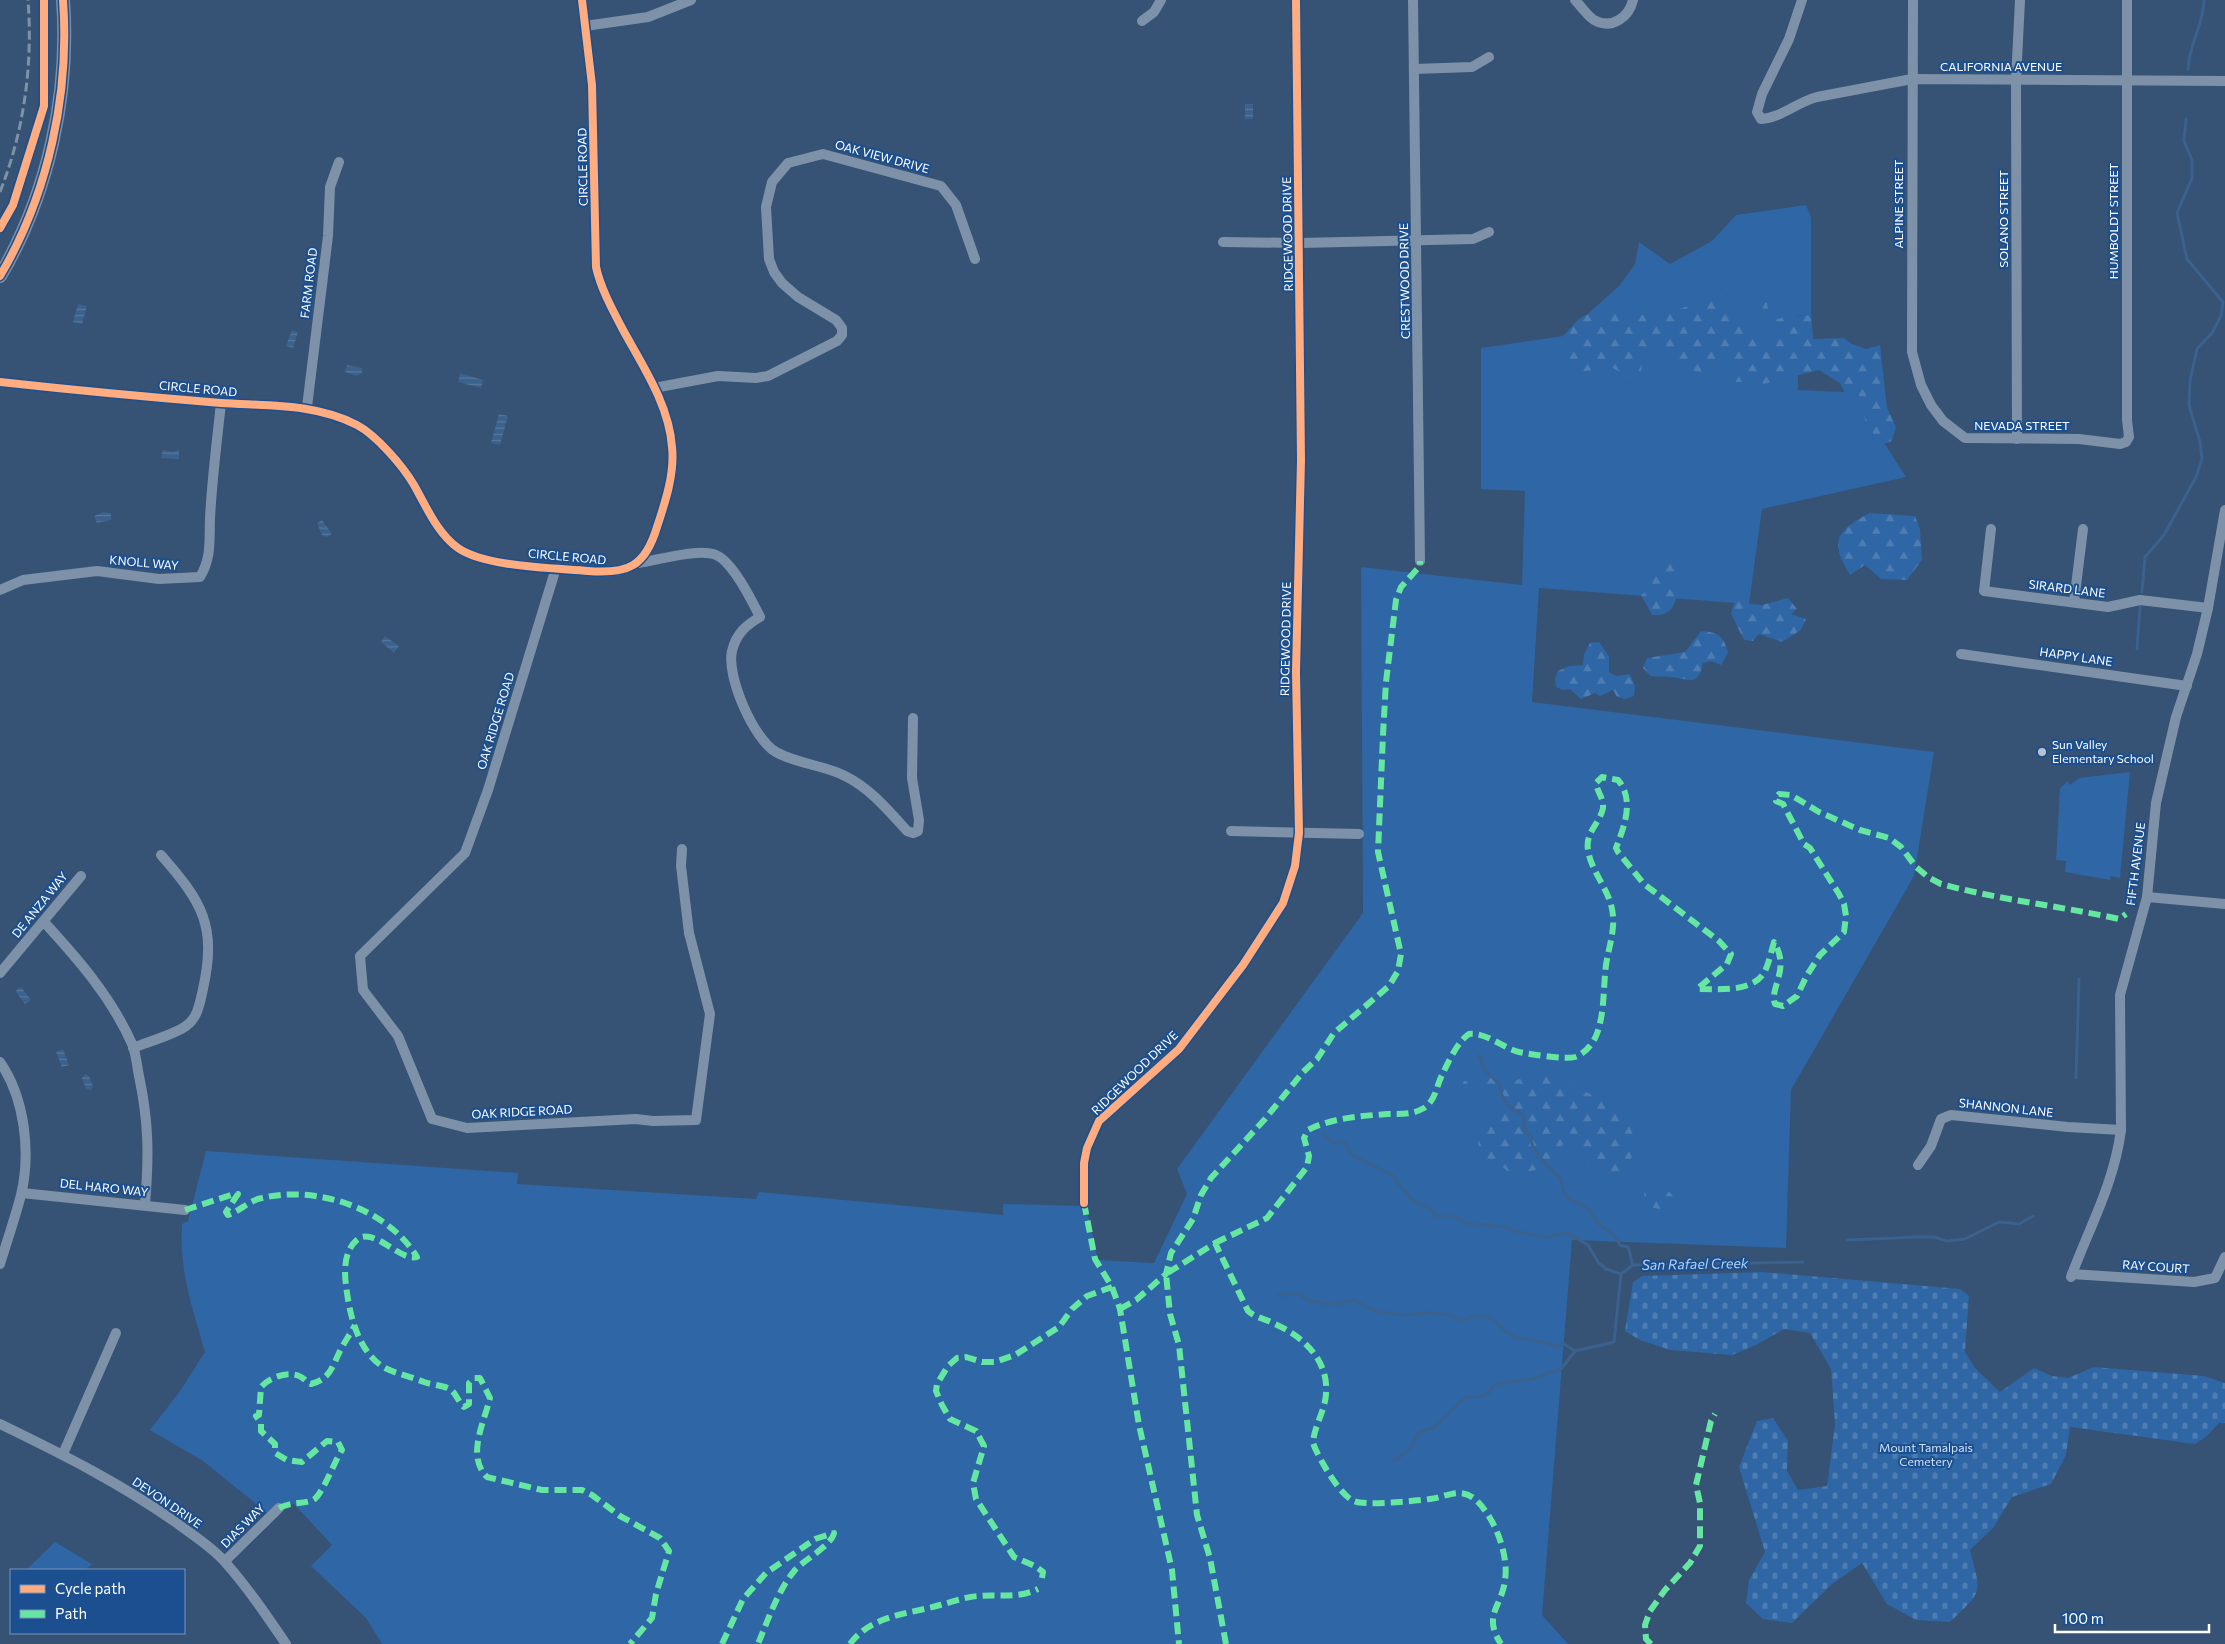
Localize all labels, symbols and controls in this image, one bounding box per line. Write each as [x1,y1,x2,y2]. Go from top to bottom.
street label: CALIFORNIA AVENUE [1940,59,2062,73]
street label: CIRCLE ROAD [574,128,590,206]
street label: OAK VIEW DRIVE [834,137,931,175]
street label: ALPINE STREET [1891,159,1905,249]
street label: HUMBOLDT STREET [2106,162,2120,279]
street label: SOLANO STREET [1996,170,2010,268]
street label: RIDGEWOOD DRIVE [1279,177,1295,291]
street label: CRESTWOOD DRIVE [1396,223,1412,339]
street label: FARM ROAD [297,247,319,319]
street label: CIRCLE ROAD [158,378,238,398]
street label: NEVADA STREET [1974,418,2070,432]
street label: CIRCLE ROAD [527,546,607,566]
street label: KNOLL WAY [109,552,179,572]
street label: SIRARD LANE [2028,576,2106,600]
street label: RIDGEWOOD DRIVE [1277,582,1293,696]
street label: HAPPY LANE [2039,644,2114,668]
street label: OAK RIDGE ROAD [474,670,517,771]
place label: Sun Valley Elementary School [2052,737,2154,765]
marker: Sun Valley Elementary School [2036,746,2048,758]
street label: FIFTH AVENUE [2123,821,2147,906]
street label: DE ANZA WAY [8,868,70,940]
street label: RIDGEWOOD DRIVE [1088,1027,1180,1117]
street label: SHANNON LANE [1958,1095,2054,1119]
street label: OAK RIDGE ROAD [471,1101,573,1121]
street label: DEL HARO WAY [59,1175,149,1199]
water label: San Rafael Creek [1642,1254,1749,1273]
street label: RAY COURT [2122,1257,2191,1275]
park label: Mount Tamalpais Cemetery [1879,1440,1973,1468]
street label: DEVON DRIVE [130,1474,205,1531]
street label: DIAS WAY [217,1500,267,1550]
legend [10,1569,185,1634]
text: Cycle path [55,1579,126,1597]
scale bar [2055,1602,2209,1634]
text: Path [55,1604,87,1622]
text: 100 m [2062,1609,2104,1627]

